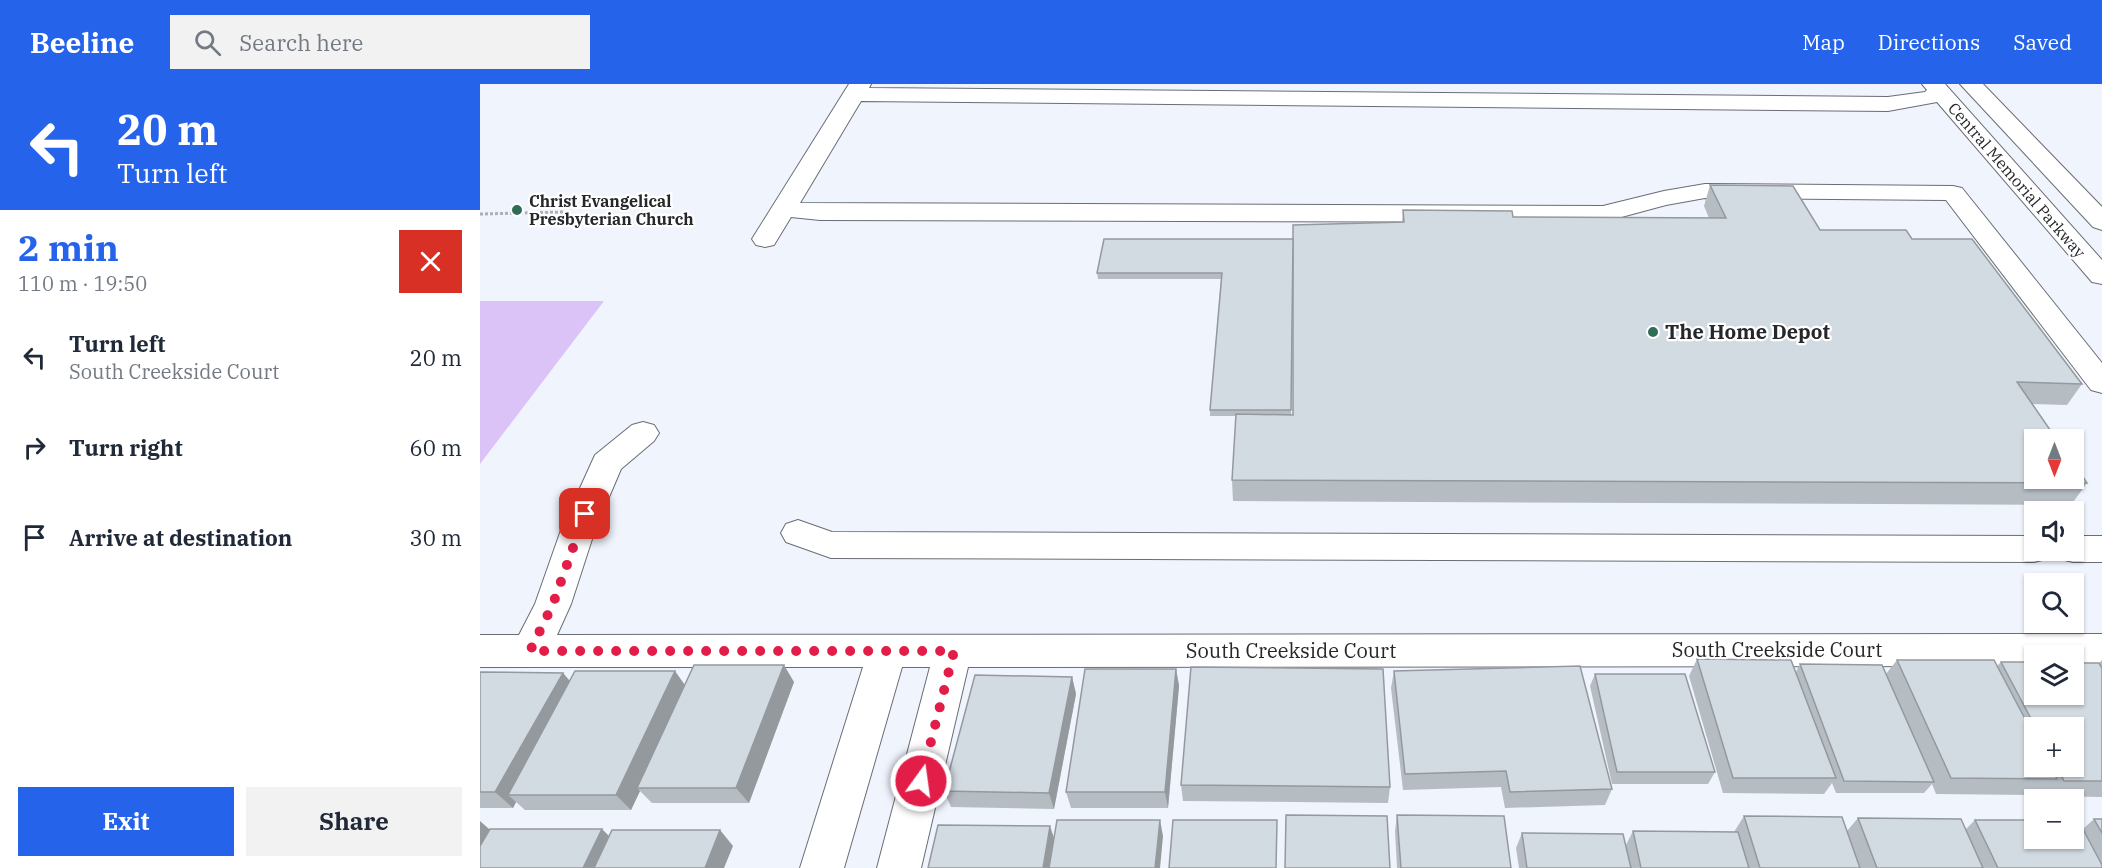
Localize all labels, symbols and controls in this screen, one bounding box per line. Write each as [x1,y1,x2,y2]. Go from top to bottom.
search box [170,15,590,69]
text: Beeline [30,24,134,61]
icon: search [191,26,224,59]
text: Search here [239,28,363,57]
text: Map [1802,28,1845,56]
text: Directions [1878,28,1980,56]
text: Saved [2013,28,2072,56]
street label: Central Memorial Parkway [1944,98,2090,262]
text: 20 m [117,102,218,157]
icon: left [18,108,96,186]
text: Turn left [117,155,228,190]
place label: Christ Evangelical Presbyterian Church [529,191,694,229]
marker: Christ Evangelical Presbyterian Church [510,203,524,217]
text: 2 min [18,224,119,271]
button: close [399,230,462,293]
text: 110 m · 19:50 [18,270,147,297]
place label: The Home Depot [1665,318,1830,345]
marker: The Home Depot [1646,325,1660,339]
text: Turn left [69,329,165,358]
icon: left [18,341,51,374]
text: 20 m [410,343,462,372]
text: South Creekside Court [69,358,279,385]
north arrow [2024,429,2084,489]
map controls [2024,429,2084,849]
icon: right [18,431,51,464]
text: Turn right [69,433,183,462]
text: 60 m [410,433,462,462]
pin [559,488,610,539]
icon: arrive [568,497,601,530]
button: sound [2024,501,2084,561]
icon: arrive [18,521,51,554]
text: Arrive at destination [69,523,292,552]
text: 30 m [410,523,462,552]
button: search [2024,573,2084,633]
street label: South Creekside Court [1672,636,1882,663]
street label: South Creekside Court [1186,637,1396,664]
button: layers [2024,645,2084,705]
button: + [2024,717,2084,777]
position arrow [889,749,953,813]
button: Exit [18,787,234,856]
button: Share [246,787,462,856]
button: − [2024,789,2084,849]

